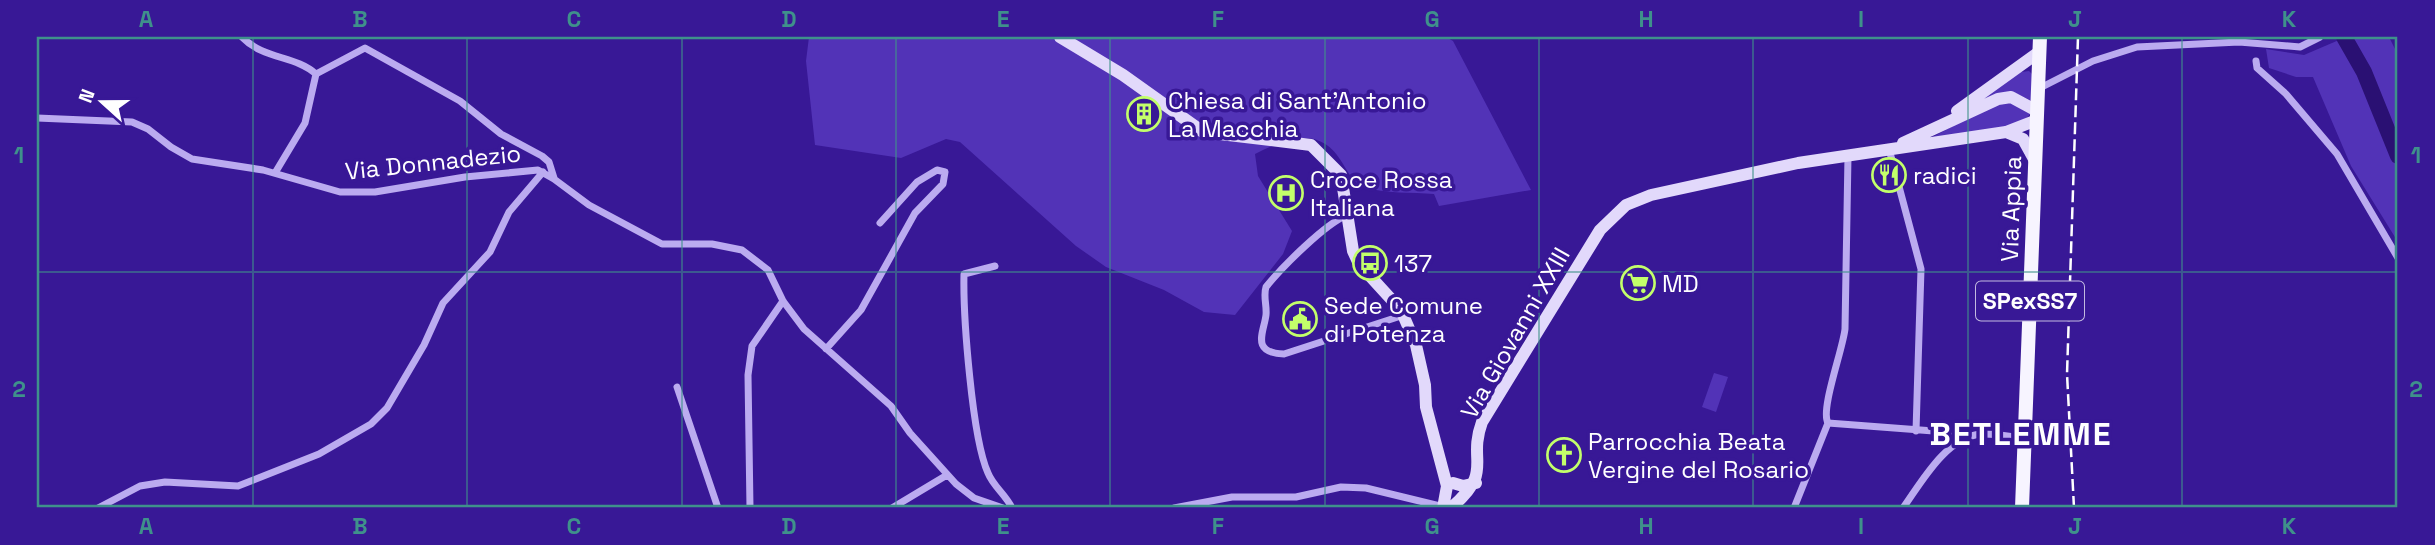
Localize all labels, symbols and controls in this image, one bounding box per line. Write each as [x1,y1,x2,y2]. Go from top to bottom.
text: A [139,4,154,34]
text: B [352,4,368,34]
text: C [567,4,581,34]
text: D [781,4,797,34]
text: E [997,4,1009,34]
text: F [1212,4,1224,34]
text: G [1424,4,1440,34]
text: H [1638,4,1654,34]
text: I [1858,4,1864,34]
text: J [2068,4,2082,34]
text: K [2282,4,2297,34]
north arrow [66,66,136,136]
place label: Chiesa di Sant'Antonio La Macchia [1168,85,1427,144]
text: N [73,86,101,107]
building icon: Chiesa di Sant'Antonio La Macchia [1125,95,1163,133]
street label: Via Donnadezio [343,137,523,187]
text: 1 [14,140,24,170]
text: 1 [2411,140,2421,170]
street label: Via Appia [1994,155,2028,263]
restaurant icon: radici [1870,156,1908,194]
place label: radici [1913,160,1977,191]
place label: Croce Rossa Italiana [1310,164,1453,223]
hospital icon: Croce Rossa Italiana [1267,174,1305,212]
street label: Via Giovanni XXIII [1453,242,1577,424]
bus stop icon: 137 [1351,244,1389,282]
place label: 137 [1394,248,1432,279]
supermarket icon: MD [1619,264,1657,302]
place label: MD [1662,268,1699,299]
road number: SPexSS7 [1976,282,2084,320]
place label: Sede Comune di Potenza [1324,290,1483,349]
public building icon: Sede Comune di Potenza [1281,300,1319,338]
text: 2 [12,374,26,404]
text: 2 [2409,374,2423,404]
district label: BETLEMME [1929,414,2113,454]
place label: Parrocchia Beata Vergine del Rosario [1588,426,1809,485]
church icon: Parrocchia Beata Vergine del Rosario [1545,436,1583,474]
text: A [139,511,154,541]
text: B [352,511,368,541]
text: C [567,511,581,541]
text: D [781,511,797,541]
text: E [997,511,1009,541]
text: F [1212,511,1224,541]
text: G [1424,511,1440,541]
text: H [1638,511,1654,541]
text: I [1858,511,1864,541]
text: J [2068,511,2082,541]
text: K [2282,511,2297,541]

